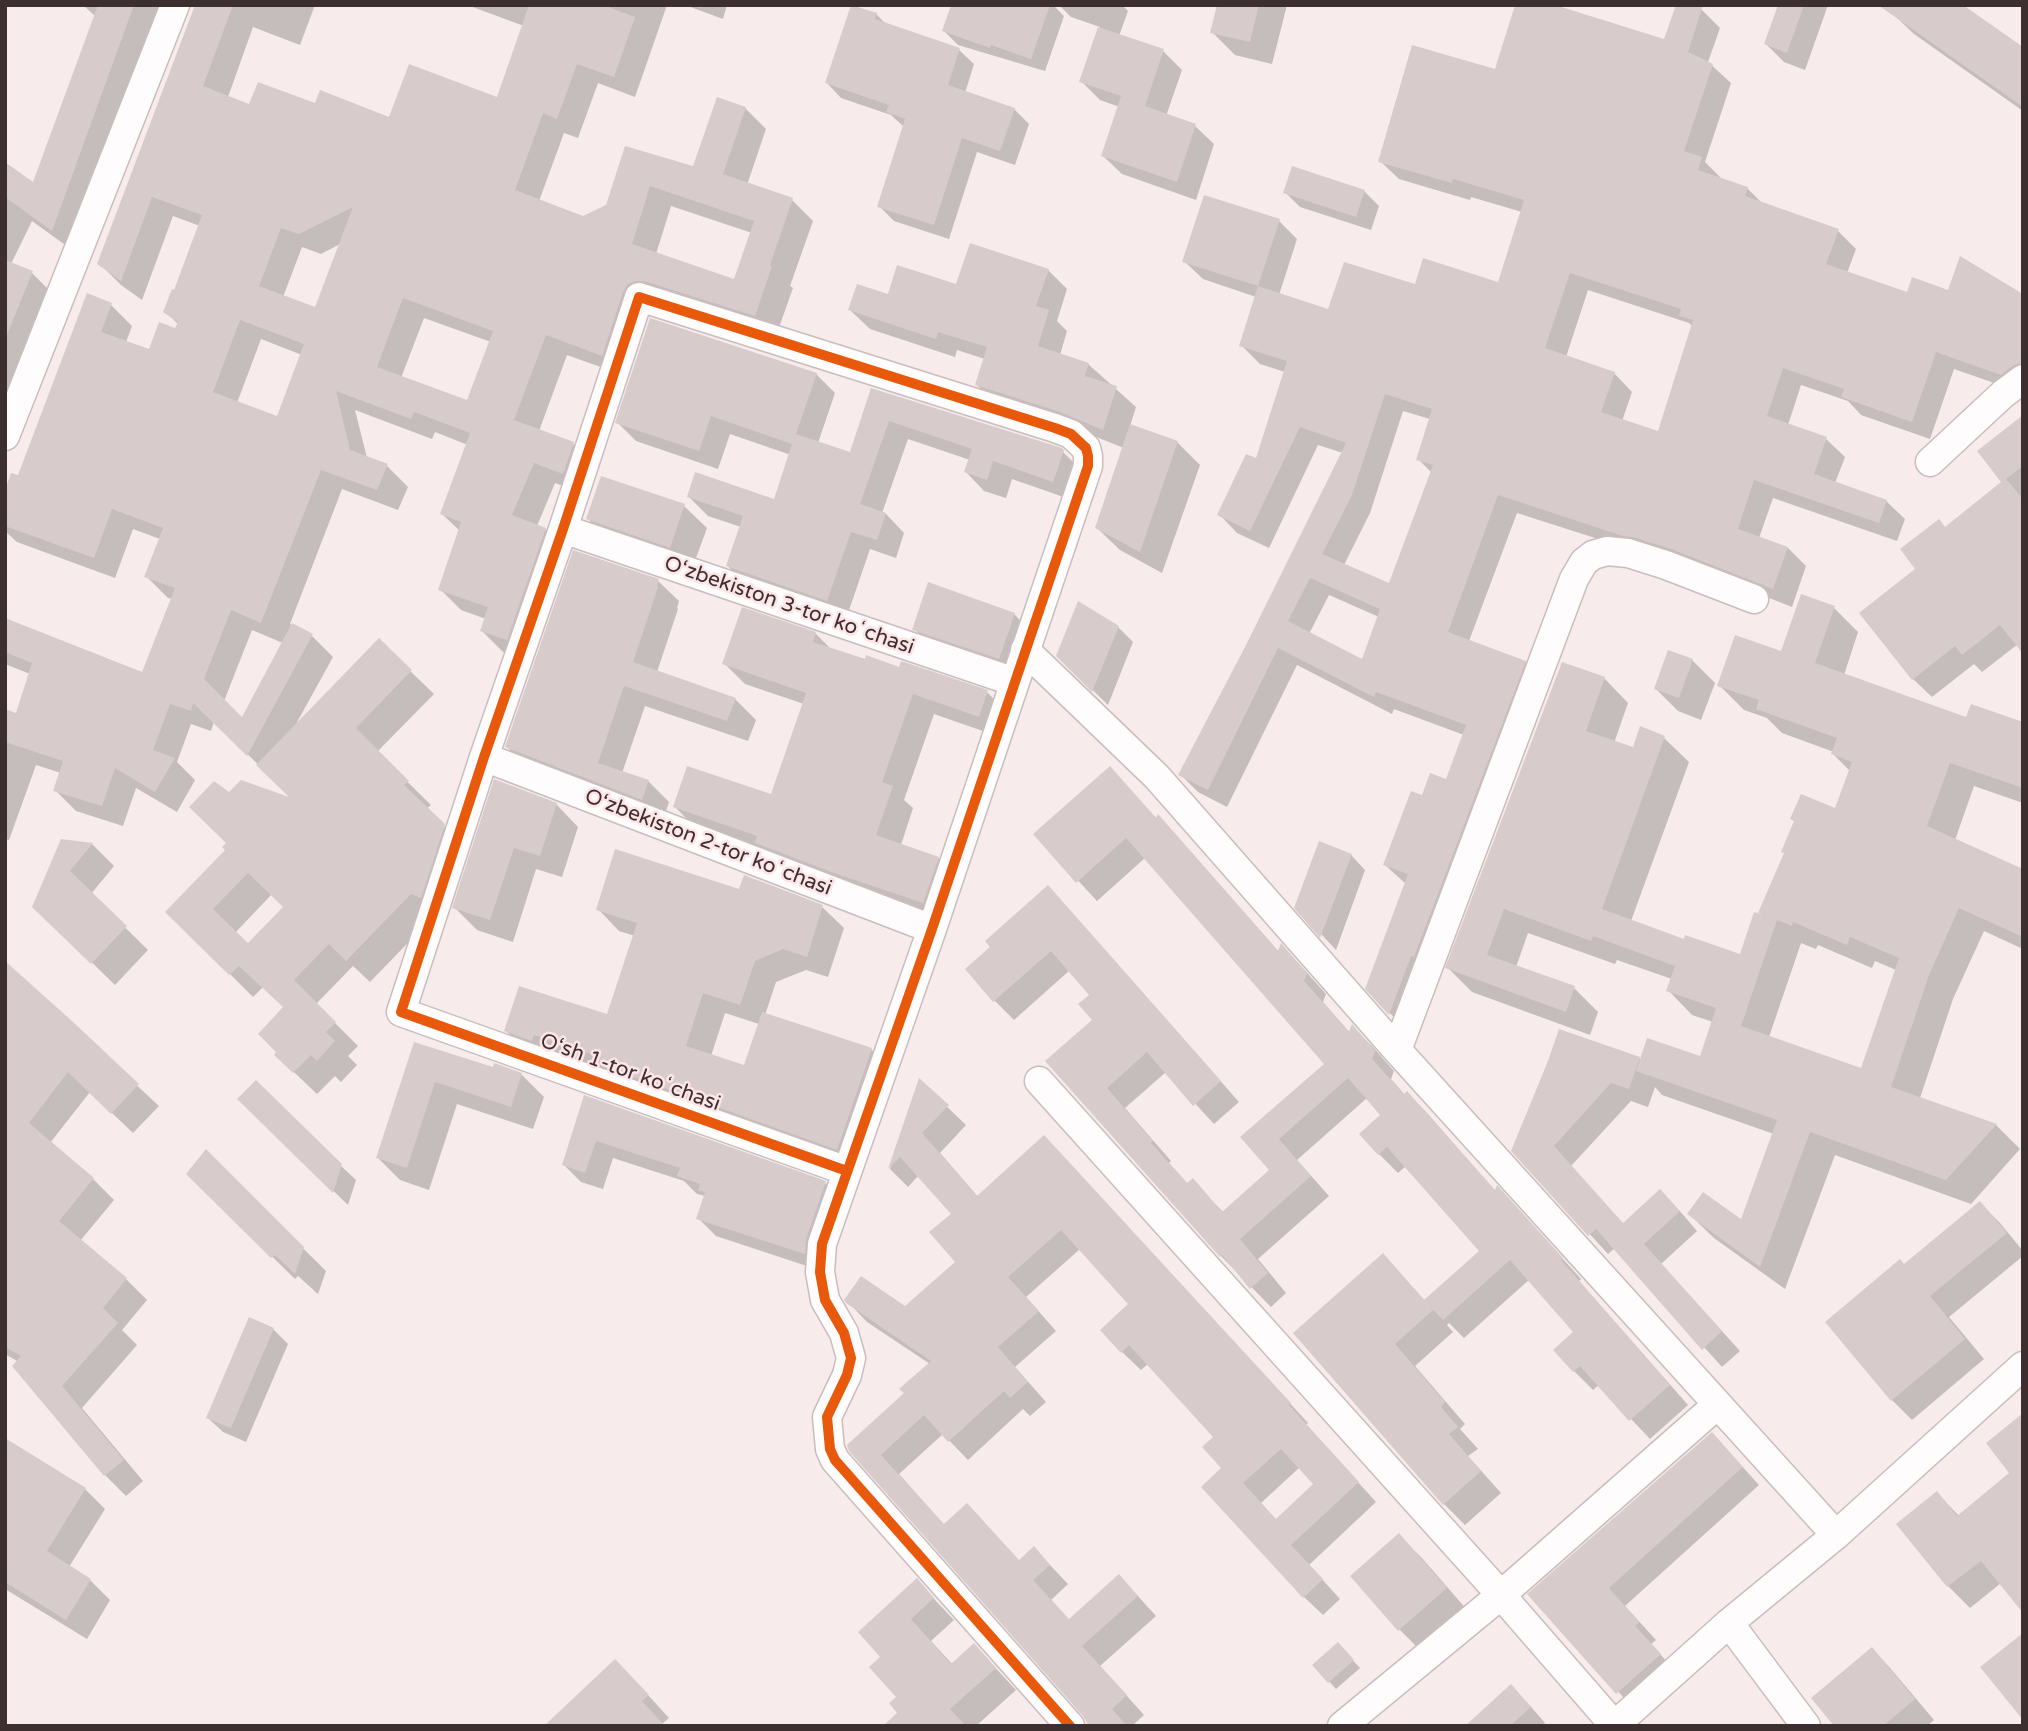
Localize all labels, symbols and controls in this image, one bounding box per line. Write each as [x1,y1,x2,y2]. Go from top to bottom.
street label: O‘zbekiston 3-tor koʻchasi [661,551,917,661]
street label: O‘zbekiston 2-tor koʻchasi [581,784,835,902]
street label: O‘sh 1-tor koʻchasi [536,1029,724,1117]

